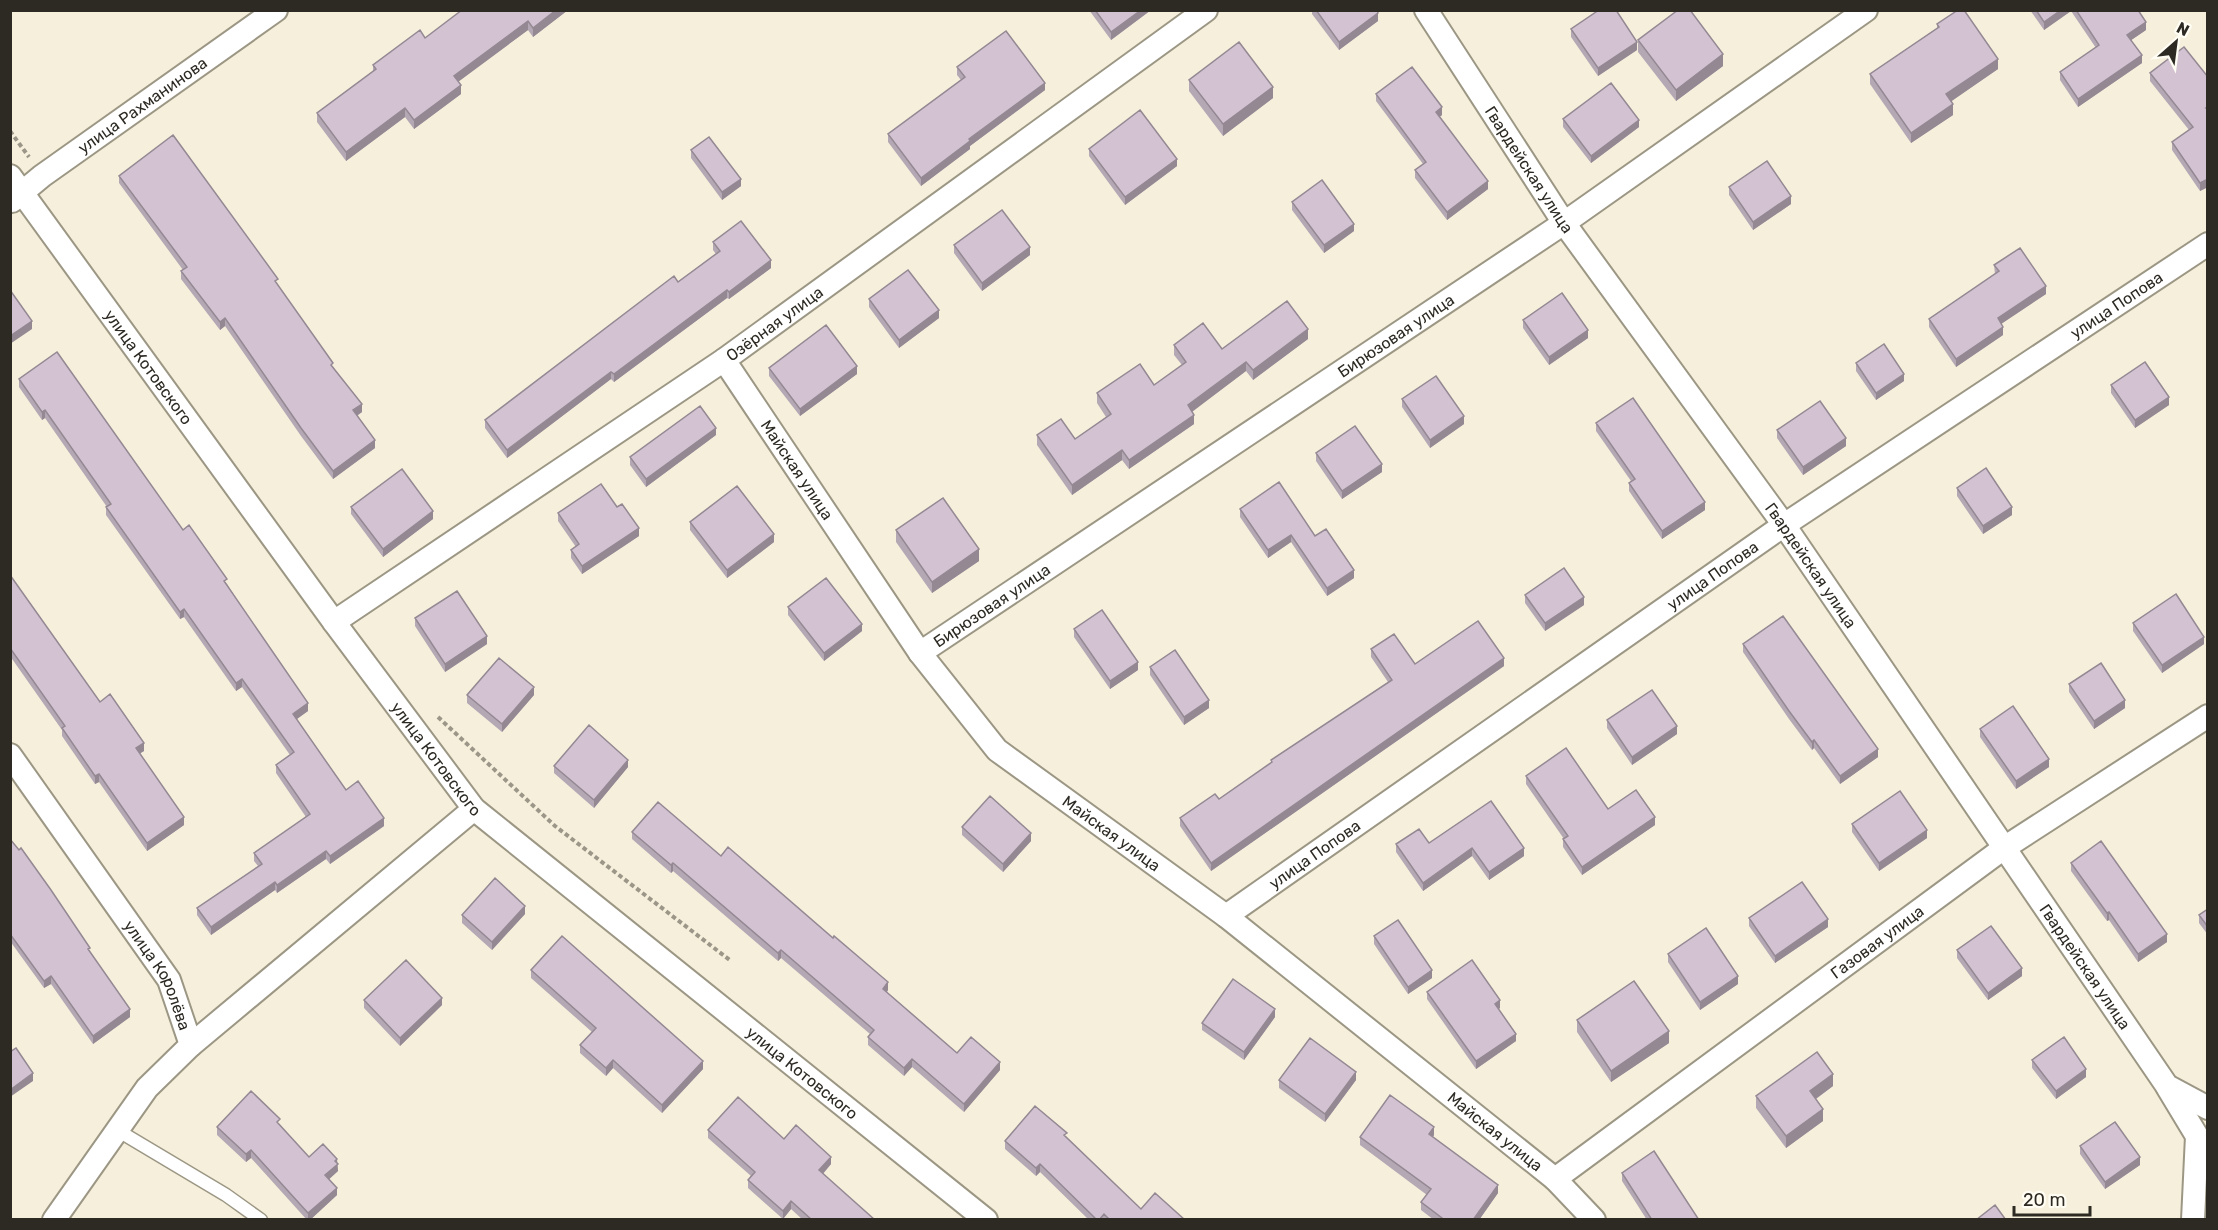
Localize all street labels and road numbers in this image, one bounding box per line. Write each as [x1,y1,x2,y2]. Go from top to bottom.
street label: улица Рахманинова [74,53,211,157]
street label: Гвардейская улица [1481,103,1577,237]
street label: улица Попова [2067,268,2166,343]
street label: Озёрная улица [723,282,827,365]
street label: Бирюзовая улица [1334,290,1458,382]
street label: улица Котовского [100,306,196,428]
street label: Майская улица [757,416,837,524]
street label: Гвардейская улица [1761,499,1860,632]
street label: улица Попова [1663,537,1762,614]
street label: Бирюзовая улица [930,560,1054,651]
street label: улица Котовского [387,698,484,820]
street label: Майская улица [1059,792,1164,875]
street label: улица Попова [1265,816,1364,893]
street label: Гвардейская улица [2036,900,2134,1033]
street label: Газовая улица [1827,901,1928,983]
street label: улица Королёва [120,917,194,1033]
street label: улица Котовского [743,1023,862,1123]
street label: Майская улица [1444,1088,1546,1175]

